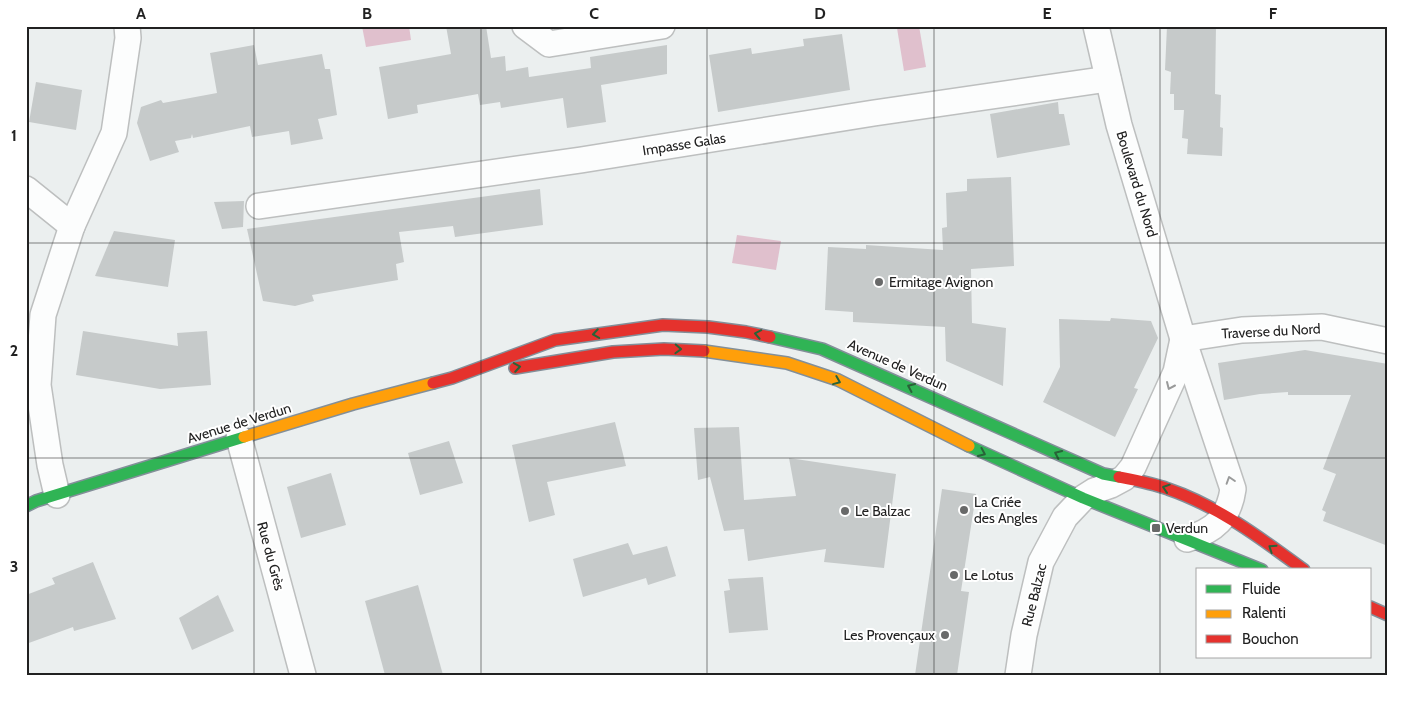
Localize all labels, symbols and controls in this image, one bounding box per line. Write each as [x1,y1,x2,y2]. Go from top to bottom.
text: A [136,4,146,23]
text: B [362,4,372,23]
text: C [589,4,599,23]
text: D [814,4,826,23]
text: E [1042,4,1052,23]
text: F [1269,4,1278,23]
text: 1 [11,126,17,145]
street label: Impasse Galas [641,129,727,159]
street label: Boulevard du Nord [1112,129,1162,239]
place label: Ermitage Avignon [889,273,994,291]
marker: Ermitage Avignon [873,276,885,288]
street label: Traverse du Nord [1221,319,1321,343]
one-way arrow [592,328,601,338]
one-way arrow [753,329,762,340]
street label: Avenue de Verdun [845,335,951,395]
text: 2 [10,341,18,360]
one-way arrow [675,344,683,355]
one-way arrow [513,363,522,373]
one-way arrow [832,374,841,385]
one-way arrow [1165,381,1176,390]
one-way arrow [907,383,916,393]
street label: Avenue de Verdun [185,399,293,447]
one-way arrow [977,447,986,458]
one-way arrow [1055,450,1064,460]
one-way arrow [1226,476,1236,484]
one-way arrow [1163,484,1171,494]
place label: La Criée des Angles [974,493,1038,527]
place label: Le Balzac [855,502,910,520]
marker: La Criée des Angles [958,504,970,516]
marker: Le Balzac [839,505,851,517]
place label: Verdun [1166,519,1208,537]
street label: Rue du Grès [253,520,289,593]
marker: Verdun [1150,522,1162,534]
one-way arrow [1268,545,1278,554]
text: 3 [10,557,18,576]
street label: Rue Balzac [1018,562,1050,628]
place label: Le Lotus [964,566,1014,584]
legend [1196,568,1372,658]
marker: Le Lotus [948,569,960,581]
text: Fluide [1242,580,1281,598]
text: Ralenti [1242,604,1286,622]
place label: Les Provençaux [843,626,935,644]
marker: Les Provençaux [939,629,951,641]
text: Bouchon [1242,630,1299,648]

